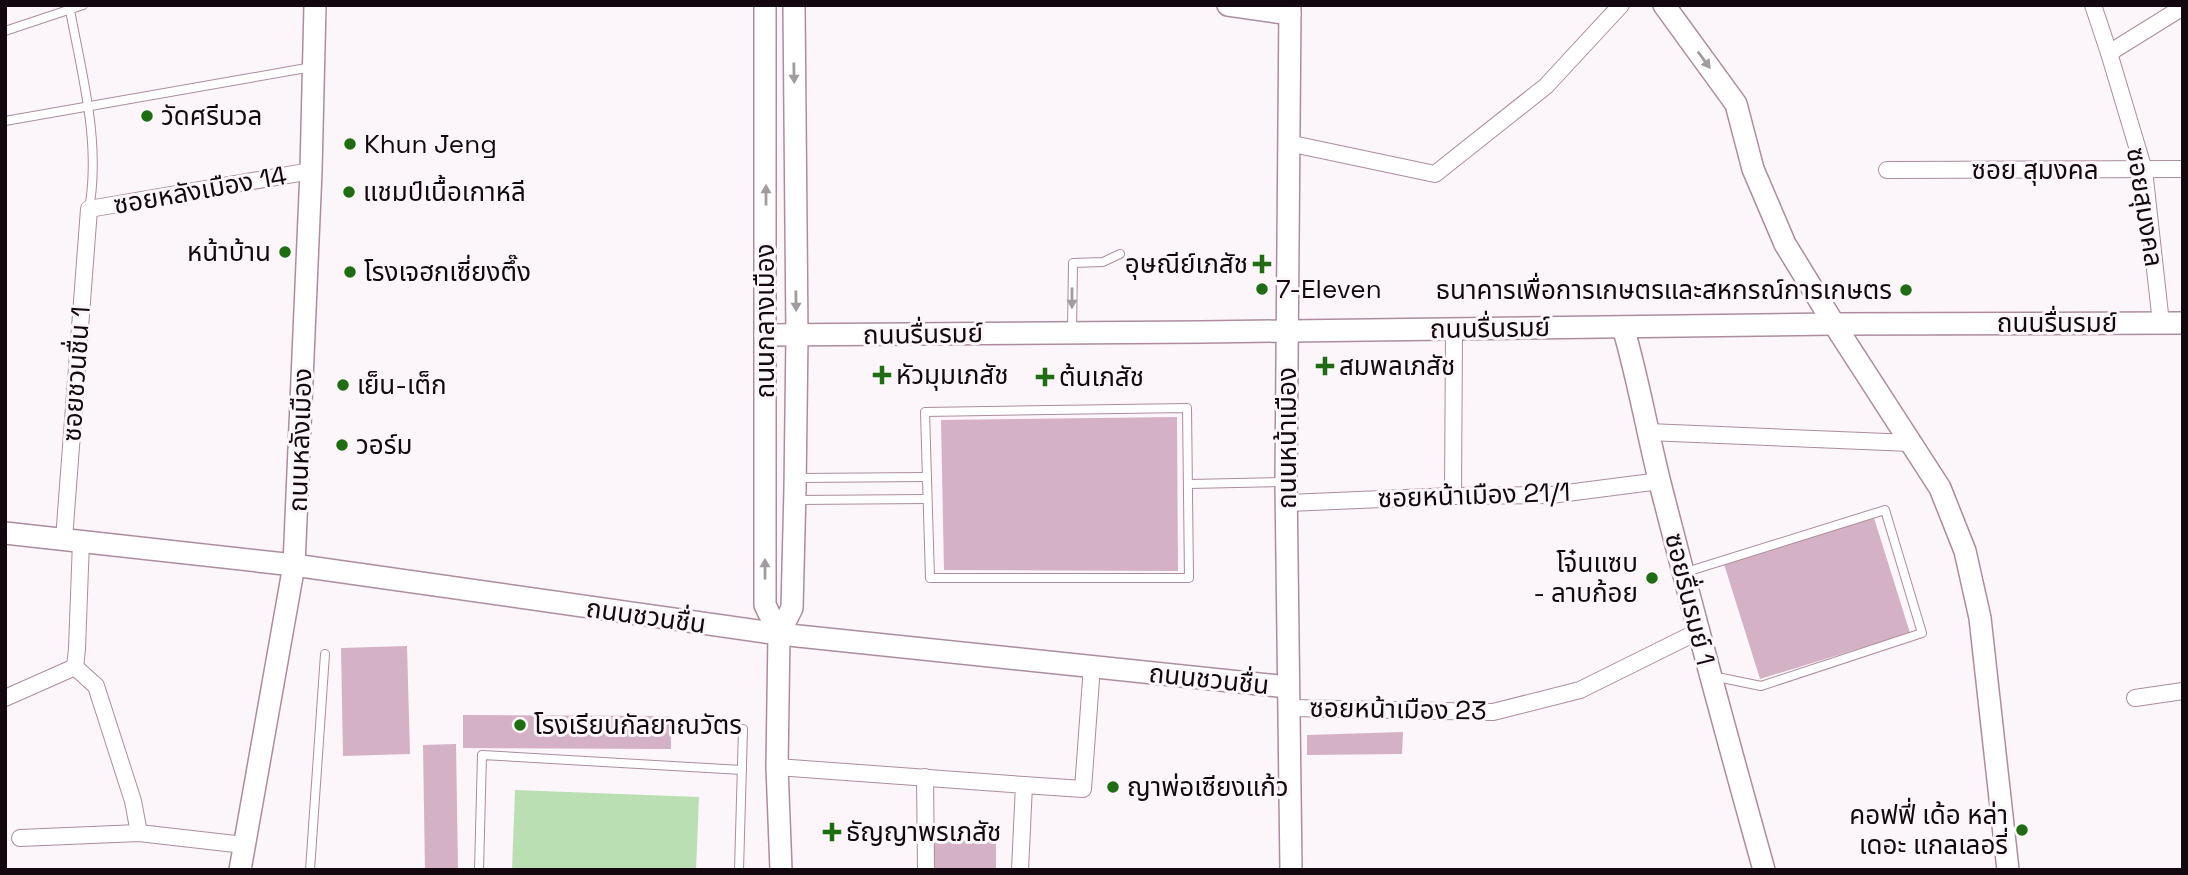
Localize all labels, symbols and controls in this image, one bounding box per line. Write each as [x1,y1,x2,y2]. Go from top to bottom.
one-way arrow [1697,51,1711,69]
one-way arrow [788,63,800,85]
place label: วัดศรีนวล [161,99,262,133]
marker: วัดศรีนวล [139,108,155,124]
place label: Khun Jeng [364,127,497,161]
marker: Khun Jeng [342,136,358,152]
street label: ซอยสุมงคล [2119,145,2171,269]
street label: ซอย สุมงคล [1971,153,2099,187]
street label: ซอยหลังเมือง 14 [111,158,289,222]
place label: แชมป์เนื้อเกาหลี [363,174,526,209]
marker: แชมป์เนื้อเกาหลี [341,184,357,200]
one-way arrow [760,184,772,206]
place label: หน้าบ้าน [187,235,271,269]
street label: ถนนกลางเมือง [748,243,782,399]
marker: หน้าบ้าน [277,244,293,260]
place label: อุษณีย์เภสัช [1125,247,1248,281]
place label: โรงเจฮกเซี่ยงตึ๊ง [364,254,531,289]
marker: อุษณีย์เภสัช [1254,256,1270,272]
marker: โรงเจฮกเซี่ยงตึ๊ง [342,264,358,280]
place label: 7-Eleven [1276,272,1382,306]
place label: ธนาคารเพื่อการเกษตรและสหกรณ์การเกษตร [1436,272,1892,307]
marker: 7-Eleven [1254,281,1270,297]
marker: ธนาคารเพื่อการเกษตรและสหกรณ์การเกษตร [1898,282,1914,298]
one-way arrow [1066,288,1078,310]
one-way arrow [790,290,802,312]
street label: ซอยชวนชื่น 1 [53,305,98,443]
street label: ถนนรื่นรมย์ [1997,305,2117,340]
street label: ถนนรื่นรมย์ [1430,309,1551,346]
street label: ถนนรื่นรมย์ [863,315,984,352]
place label: สมพลเภสัช [1339,349,1455,383]
place label: หัวมุมเภสัช [896,358,1009,392]
marker: สมพลเภสัช [1317,358,1333,374]
place label: ต้นเภสัช [1059,360,1144,394]
street label: ถนนหลังเมือง [280,367,320,513]
marker: หัวมุมเภสัช [874,367,890,383]
street label: ถนนหน้าเมือง [1270,367,1304,509]
place label: เย็น-เต็ก [357,368,447,402]
marker: ต้นเภสัช [1037,369,1053,385]
marker: เย็น-เต็ก [335,377,351,393]
place label: วอร์ม [356,428,412,462]
marker: วอร์ม [334,437,350,453]
street label: ซอยหน้าเมือง 21/1 [1377,475,1571,515]
street label: ซอยรื่นรมย์ 1 [1657,529,1724,669]
place label: โจ๋นแซบ - ลาบก้อย [1533,546,1638,610]
one-way arrow [759,558,771,580]
marker: โจ๋นแซบ - ลาบก้อย [1644,570,1660,586]
street label: ถนนชวนชื่น [584,590,708,641]
street label: ถนนชวนชื่น [1147,655,1271,702]
street label: ซอยหน้าเมือง 23 [1309,690,1487,728]
place label: โรงเรียนกัลยาณวัตร [534,708,742,742]
marker: โรงเรียนกัลยาณวัตร [512,717,528,733]
place label: ญาพ่อเซียงแก้ว [1127,770,1289,804]
marker: ญาพ่อเซียงแก้ว [1105,779,1121,795]
place label: คอฟฟี่ เด้อ หล่า เดอะ แกลเลอรี่ [1849,797,2008,862]
place label: ธัญญาพรเภสัช [846,815,1001,849]
marker: คอฟฟี่ เด้อ หล่า เดอะ แกลเลอรี่ [2014,822,2030,838]
marker: ธัญญาพรเภสัช [824,824,840,840]

